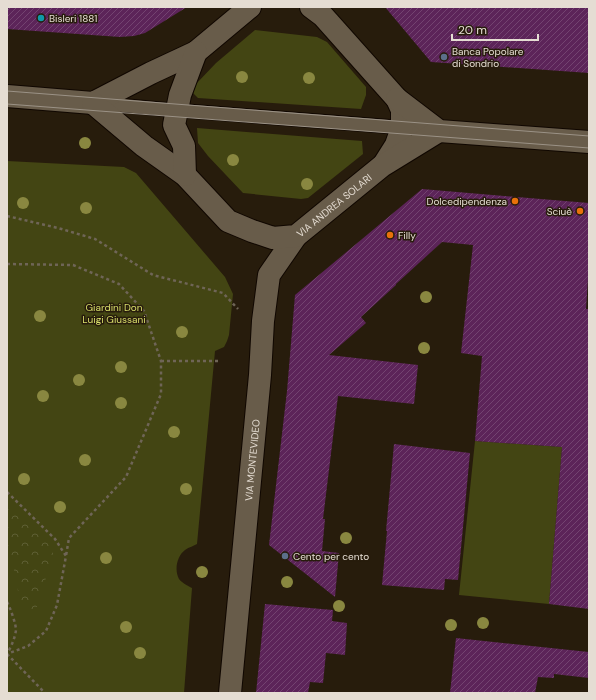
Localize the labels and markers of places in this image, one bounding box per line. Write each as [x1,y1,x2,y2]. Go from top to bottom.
place label: Bisleri 1881 [49,12,97,25]
marker: Bisleri 1881 [36,13,46,23]
place label: Banca Popolare di Sondrio [452,45,524,70]
marker: Banca Popolare di Sondrio [439,52,449,62]
place label: Dolcedipendenza [427,195,507,208]
marker: Dolcedipendenza [510,196,520,206]
place label: Sciuè [547,205,572,218]
marker: Sciuè [575,206,585,216]
place label: Filly [398,229,416,242]
marker: Filly [385,230,395,240]
place label: Cento per cento [293,550,369,563]
marker: Cento per cento [280,551,290,561]

